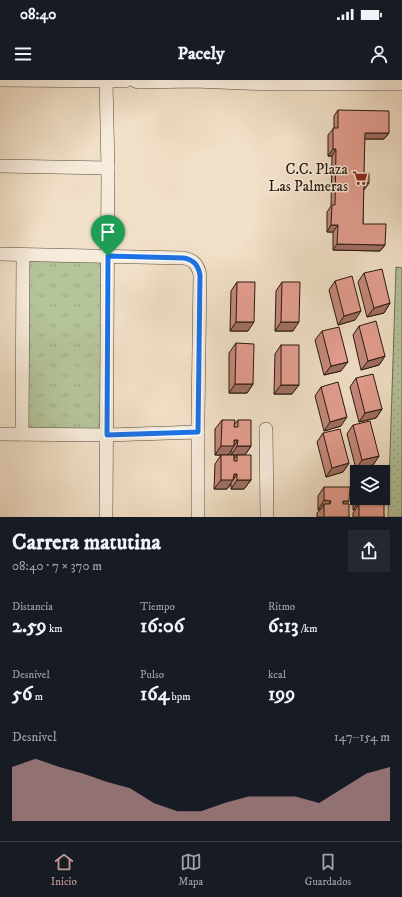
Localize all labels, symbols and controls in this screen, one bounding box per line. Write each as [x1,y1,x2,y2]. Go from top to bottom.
text: 08:40 [20,5,56,24]
icon: menu [12,43,34,65]
text: Pacely [177,43,225,65]
icon: person [368,43,390,65]
place label: C.C. Plaza Las Palmeras [269,160,349,196]
supermarket icon: C.C. Plaza Las Palmeras [351,169,369,187]
pin [91,215,125,256]
icon: arrive [97,221,119,243]
map controls [350,465,390,505]
button: layers [350,465,390,505]
text: Carrera matutina [12,529,161,556]
button: share [348,530,390,572]
text: 08:40 · 7 × 370 m [12,558,102,574]
text: Distancia [12,600,53,614]
text: Tiempo [140,600,175,614]
text: Ritmo [268,600,295,614]
text: 2.59 [12,614,47,639]
text: 16:06 [140,614,184,639]
text: 6:13 [268,614,298,639]
text: km [47,622,63,636]
text: /km [298,622,318,636]
text: Desnivel [12,668,50,682]
text: Pulso [140,668,164,682]
text: kcal [268,668,286,682]
text: 56 [12,682,32,707]
text: 164 [140,682,169,707]
text: 199 [268,682,295,707]
text: m [32,690,43,704]
text: bpm [169,690,191,704]
text: Desnivel [12,729,57,745]
text: 147–154 m [334,729,390,745]
tab: Inicio [51,851,77,889]
tab: Mapa [178,851,203,889]
tab: Guardados [305,851,351,889]

